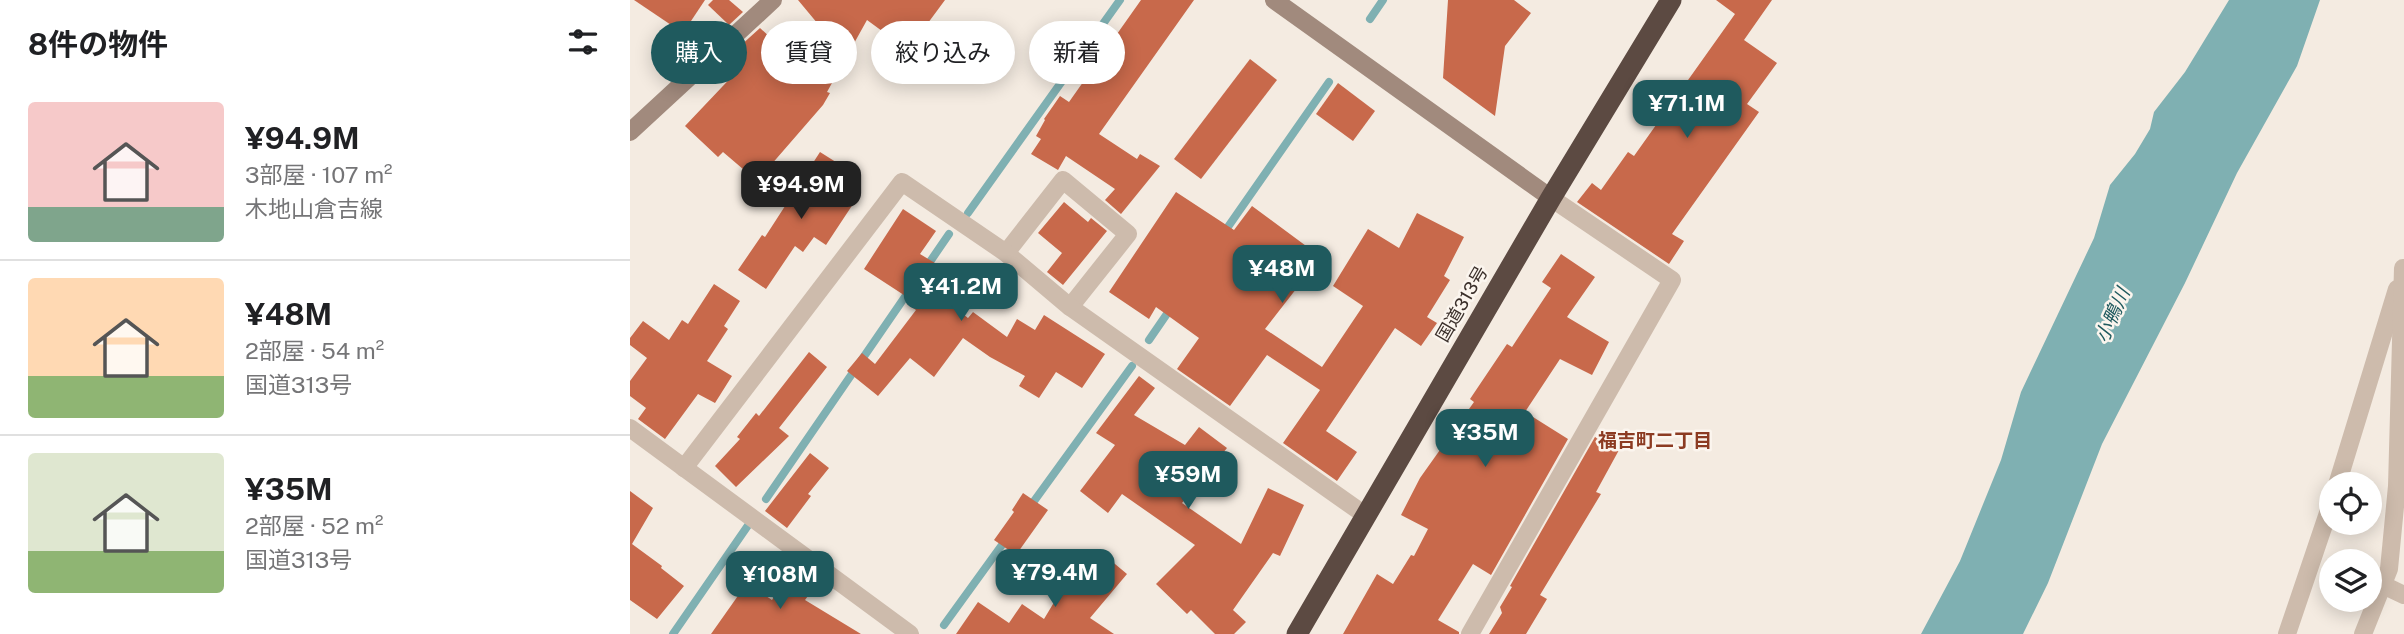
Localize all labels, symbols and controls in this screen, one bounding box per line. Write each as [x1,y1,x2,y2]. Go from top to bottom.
chip: 購入 [651,21,747,84]
chip: 賃貸 [761,21,857,84]
chip: 絞り込み [871,21,1015,84]
chip: 新着 [1029,21,1125,84]
icon: filters [564,23,602,61]
text: 8件の物件 [28,26,168,62]
pin: ¥71.1M [1630,80,1744,140]
text: ¥71.1M [1649,89,1725,116]
text: ¥94.9M [245,120,360,156]
icon: home [84,130,168,214]
text: 3部屋 · 107 m² [245,161,393,188]
pin: ¥94.9M [744,162,858,221]
text: ¥94.9M [757,170,845,197]
text: 木地山倉吉線 [245,195,383,222]
pin: ¥48M [1241,246,1323,305]
text: ¥48M [1249,254,1315,281]
street label: 国道313号 [1431,262,1492,345]
pin: ¥41.2M [904,264,1018,323]
text: ¥41.2M [920,272,1002,299]
water label: 小鴨川 [2090,283,2134,346]
text: ¥48M [245,296,332,332]
icon: home [84,306,168,390]
text: 2部屋 · 54 m² [245,337,384,364]
text: 国道313号 [245,371,352,398]
pin: ¥35M [1444,410,1526,469]
text: ¥35M [1451,418,1519,445]
district label: 福吉町二丁目 [1598,429,1712,451]
pin: ¥59M [1147,452,1229,511]
text: ¥59M [1155,460,1221,487]
text: ¥35M [245,471,333,507]
map controls [2319,472,2382,612]
button: locate [2319,472,2382,535]
icon: home [84,481,168,565]
text: 2部屋 · 52 m² [245,512,383,539]
text: 国道313号 [245,546,352,573]
button: layers [2319,549,2382,612]
pin: ¥79.4M [998,550,1112,609]
pin: ¥108M [731,552,829,611]
text: ¥79.4M [1012,558,1098,585]
text: ¥108M [742,560,818,587]

